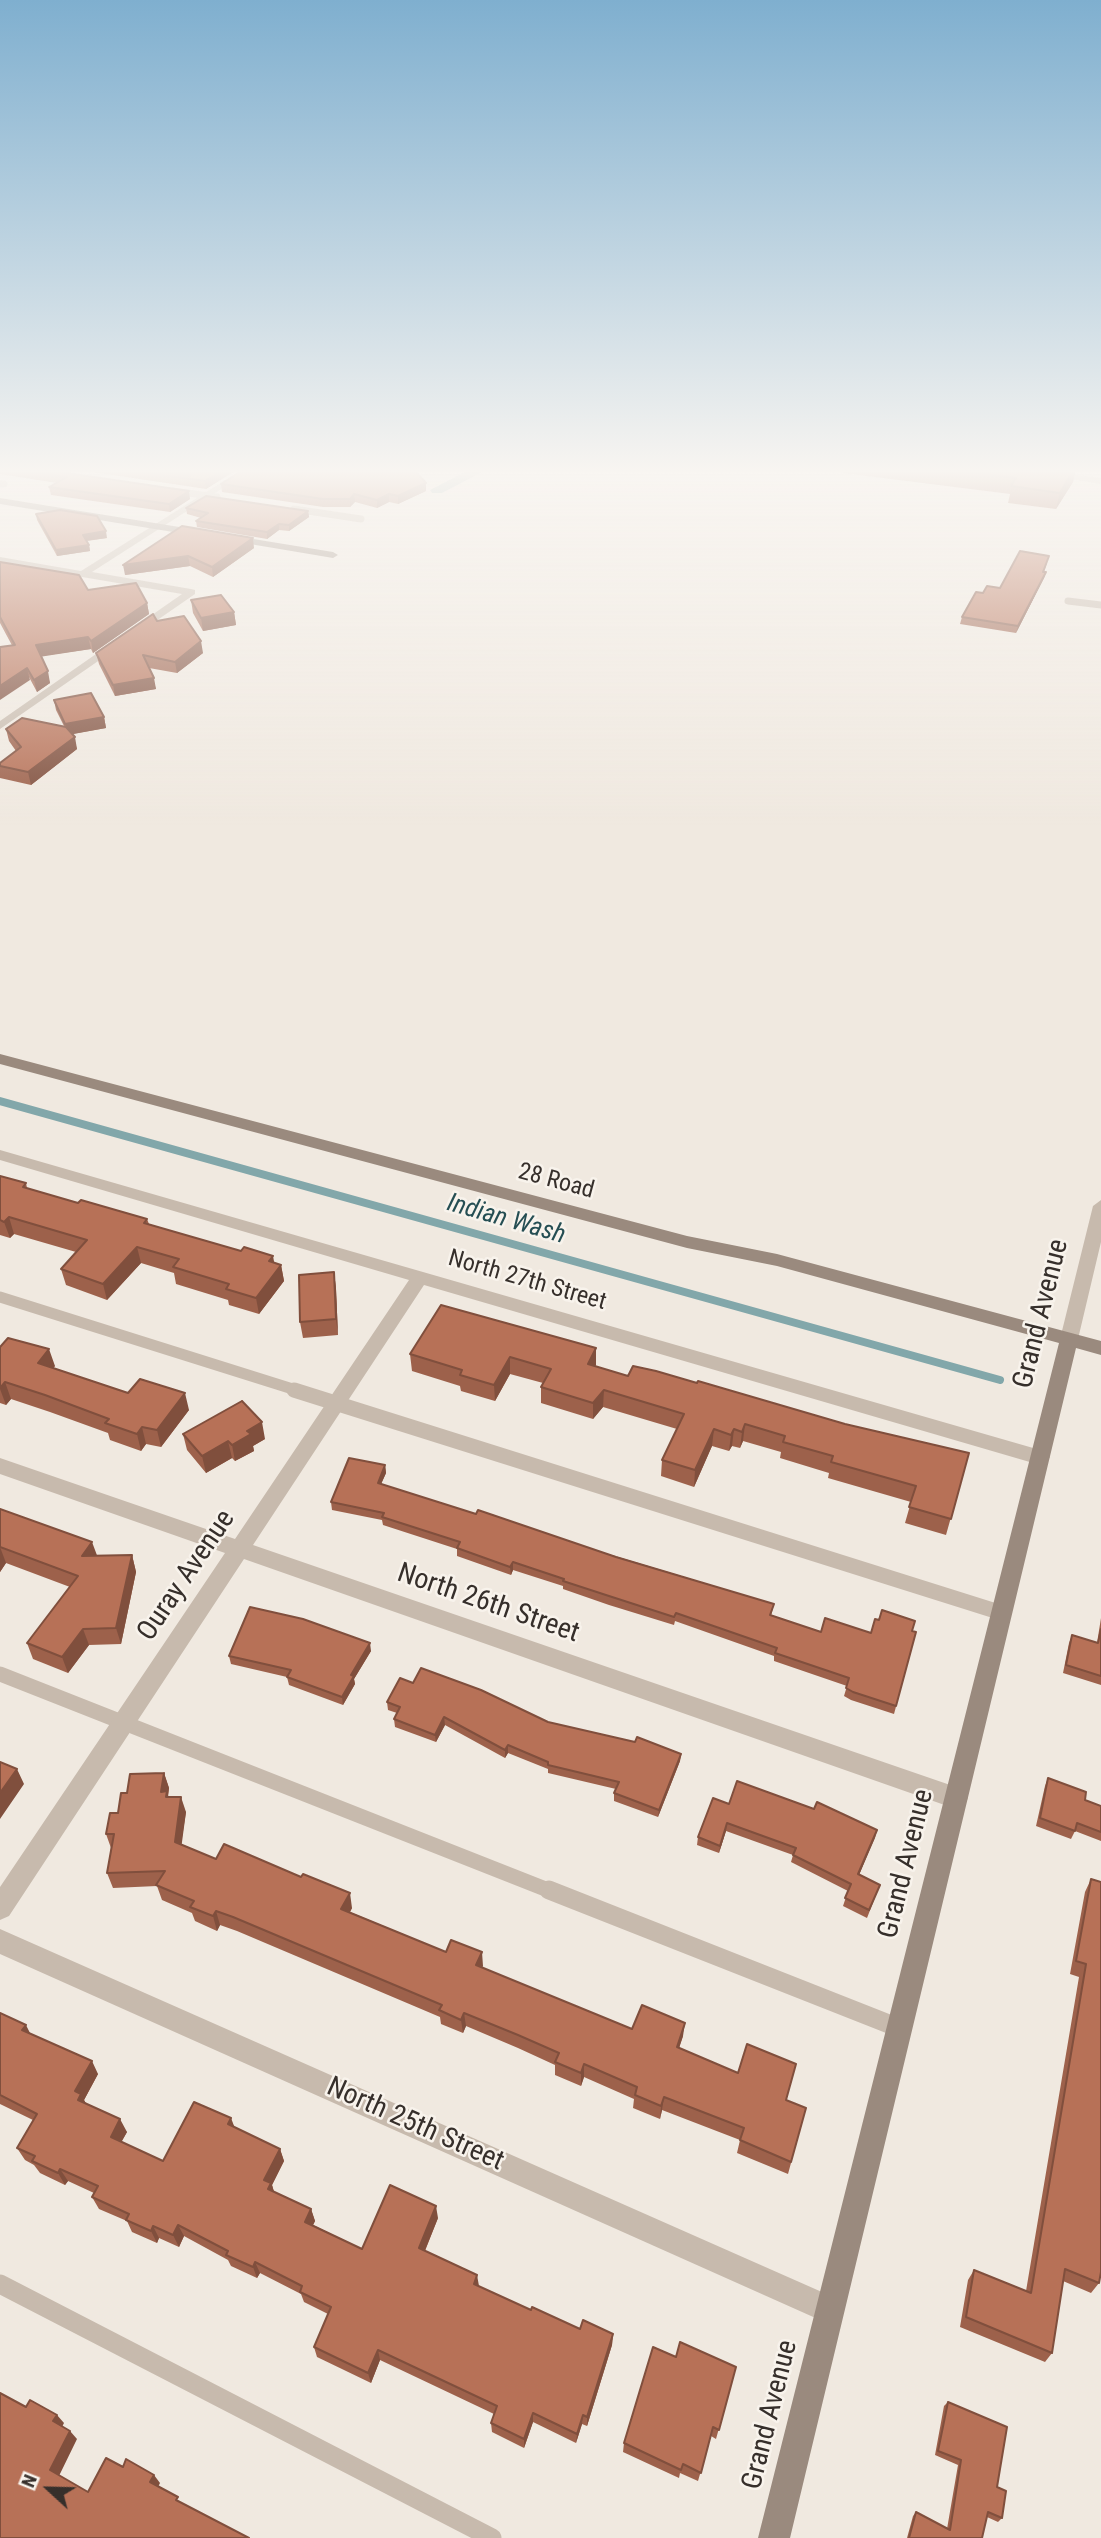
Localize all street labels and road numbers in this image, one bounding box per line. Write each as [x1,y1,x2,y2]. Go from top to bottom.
street label: 28 Road [515,1158,597,1206]
street label: Grand Avenue [1007,1236,1077,1392]
street label: North 27th Street [445,1245,609,1317]
street label: Ouray Avenue [131,1504,243,1648]
street label: North 26th Street [393,1557,583,1651]
street label: Grand Avenue [872,1786,942,1942]
street label: North 25th Street [321,2071,509,2179]
street label: Grand Avenue [736,2337,806,2493]

